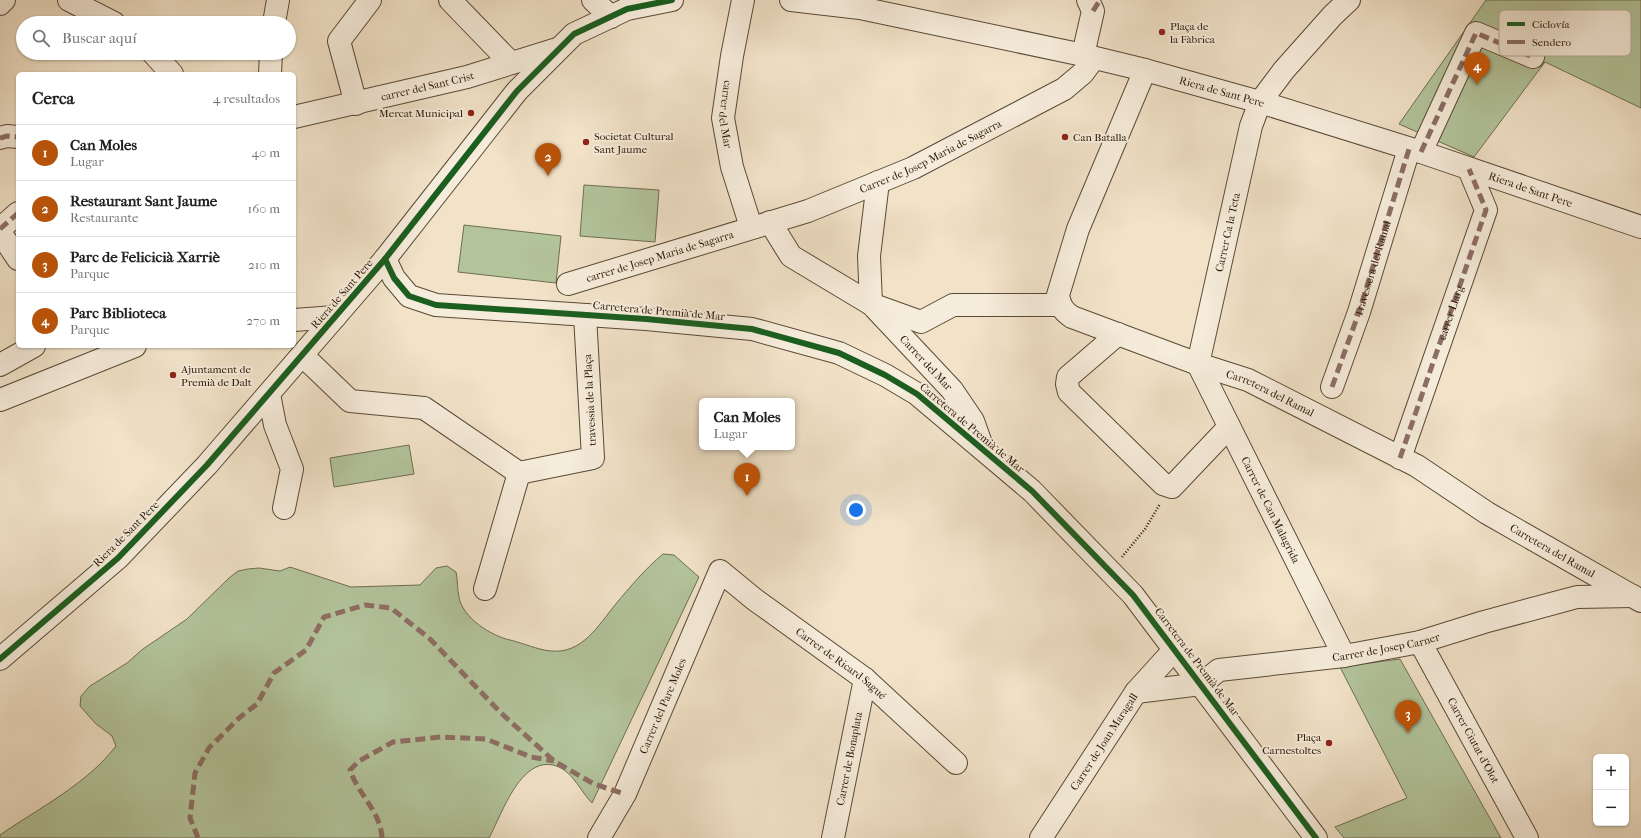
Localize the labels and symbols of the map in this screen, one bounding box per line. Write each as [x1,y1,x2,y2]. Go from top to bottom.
legend [1499,10,1631,56]
text: Ciclovía [1532,18,1570,31]
place label: Plaça de la Fàbrica [1169,20,1216,46]
marker: Plaça de la Fàbrica [1157,27,1167,37]
text: Sendero [1532,36,1571,49]
pin: 4 [1464,52,1490,85]
street label: carrer del Sant Crist [380,69,476,103]
street label: Riera de Sant Pere [1178,73,1267,110]
street label: carrer del Mar [716,80,735,149]
place label: Mercat Municipal [379,107,463,120]
marker: Mercat Municipal [466,108,476,118]
street label: Carrer de Josep Maria de Sagarra [857,116,1004,196]
place label: Societat Cultural Sant Jaume [594,130,674,156]
place label: Can Batalla [1073,131,1128,144]
marker: Can Batalla [1060,132,1070,142]
marker: Societat Cultural Sant Jaume [581,137,591,147]
pin: 2 [535,143,561,176]
street label: Riera de Sant Pere [1487,169,1575,210]
street label: Carrer Ca la Teta [1212,191,1243,273]
street label: Travessera del Ramal [1351,219,1393,319]
street label: carrer de Josep Maria de Sagarra [585,227,736,285]
street label: Riera de Sant Pere [308,256,376,331]
street label: carrer Llarg [1435,283,1466,342]
street label: Carretera de Premià de Mar [592,299,726,323]
street label: Carrer del Mar [897,332,956,393]
street label: travessia de la Plaça [581,353,599,446]
place label: Ajuntament de Premià de Dalt [180,363,252,389]
street label: Carretera del Ramal [1225,367,1317,419]
marker: Ajuntament de Premià de Dalt [168,370,178,380]
street label: Carretera de Premià de Mar [917,380,1027,476]
street label: Carrer de Can Malagrida [1239,454,1303,566]
pin: 1 [734,463,760,496]
street label: Riera de Sant Pere [90,498,162,570]
your location [846,500,866,520]
street label: Carretera del Ramal [1508,521,1598,580]
street label: Carretera de Premià de Mar [1152,605,1242,719]
street label: Carrer de Ricard Sagué [793,625,890,702]
street label: Carrer de Josep Carner [1332,630,1442,664]
street label: Carrer del Pare Moles [636,656,689,756]
street label: Carrer de Joan Maragall [1067,690,1140,793]
street label: Carrer Ciutat d'Olot [1445,695,1502,786]
pin: 3 [1395,700,1421,733]
street label: Carrer de Bonaplata [833,710,865,807]
place label: Plaça Carnestoltes [1262,731,1322,757]
marker: Plaça Carnestoltes [1324,738,1334,748]

